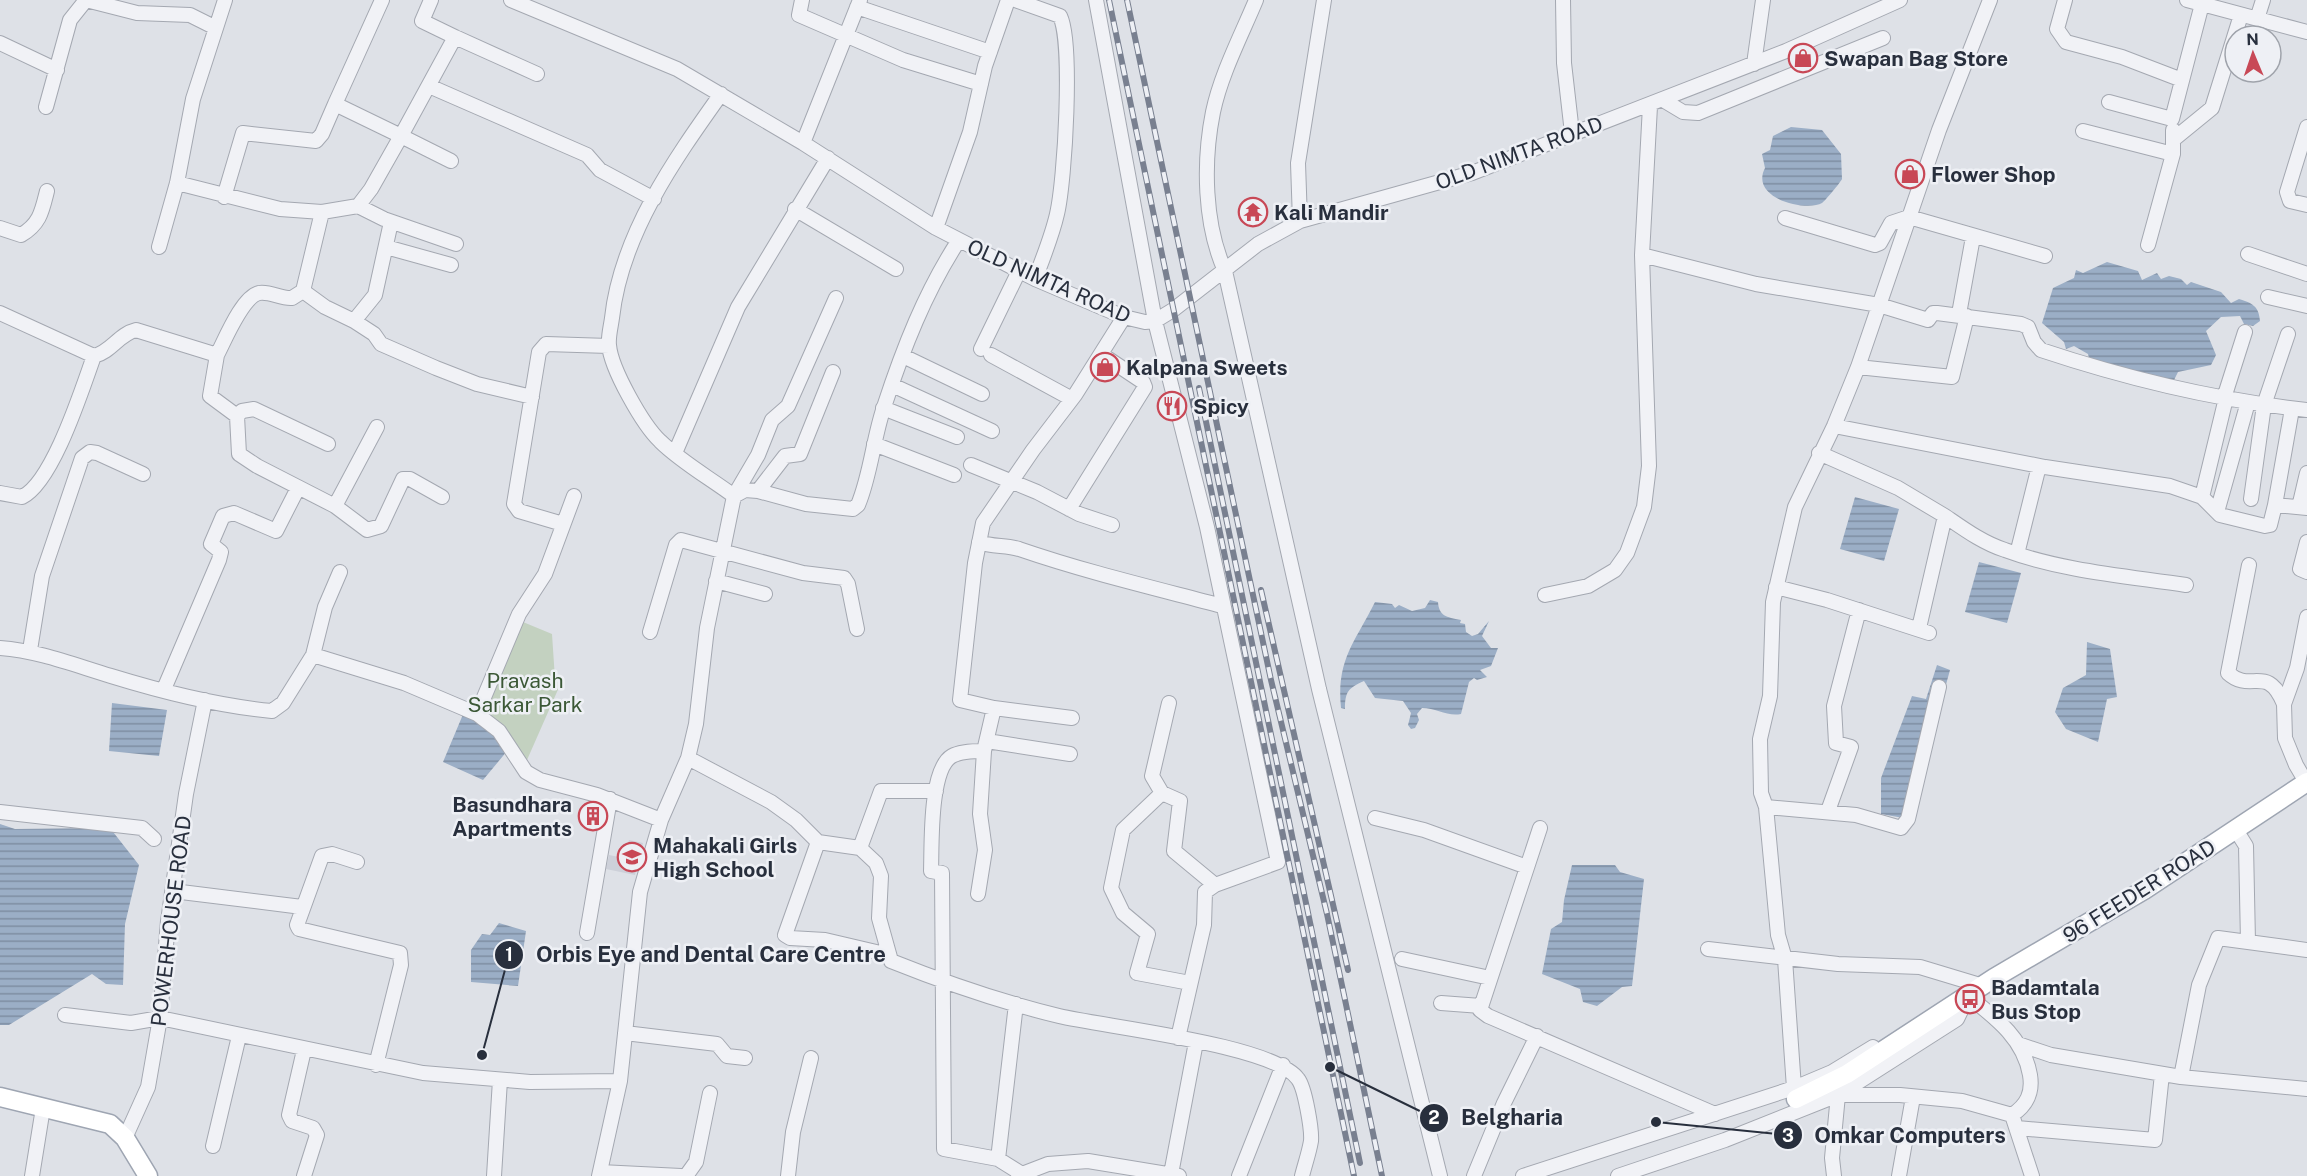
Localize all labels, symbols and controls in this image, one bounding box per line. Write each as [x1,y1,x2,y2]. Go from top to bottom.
north arrow [2223,24,2283,84]
text: N [2246,30,2259,49]
shop icon: Swapan Bag Store [1787,42,1819,74]
place label: Swapan Bag Store [1824,46,2008,71]
street label: OLD NIMTA ROAD [1432,111,1606,195]
shop icon: Flower Shop [1894,158,1926,190]
place label: Flower Shop [1931,162,2056,187]
temple icon: Kali Mandir [1237,196,1269,228]
place label: Kali Mandir [1274,200,1389,225]
street label: OLD NIMTA ROAD [963,234,1135,328]
shop icon: Kalpana Sweets [1089,351,1121,383]
place label: Kalpana Sweets [1126,355,1288,380]
restaurant icon: Spicy [1156,390,1188,422]
place label: Spicy [1193,394,1249,419]
park label: Pravash Sarkar Park [467,668,583,717]
place label: Basundhara Apartments [452,792,572,841]
building icon: Basundhara Apartments [577,800,609,832]
street label: POWERHOUSE ROAD [146,814,196,1028]
place label: Mahakali Girls High School [653,833,797,882]
street label: 96 FEEDER ROAD [2058,834,2220,948]
school or university icon: Mahakali Girls High School [616,841,648,873]
callout: Orbis Eye and Dental Care Centre [494,935,898,975]
text: Orbis Eye and Dental Care Centre [536,941,886,967]
text: 1 [505,944,513,965]
place label: Badamtala Bus Stop [1991,975,2100,1024]
bus stop icon: Badamtala Bus Stop [1954,983,1986,1015]
callout: Belgharia [1419,1098,1575,1138]
text: Belgharia [1461,1104,1563,1130]
text: 2 [1428,1107,1440,1128]
callout: Omkar Computers [1773,1115,2018,1155]
text: Omkar Computers [1814,1122,2006,1148]
text: 3 [1782,1125,1794,1146]

